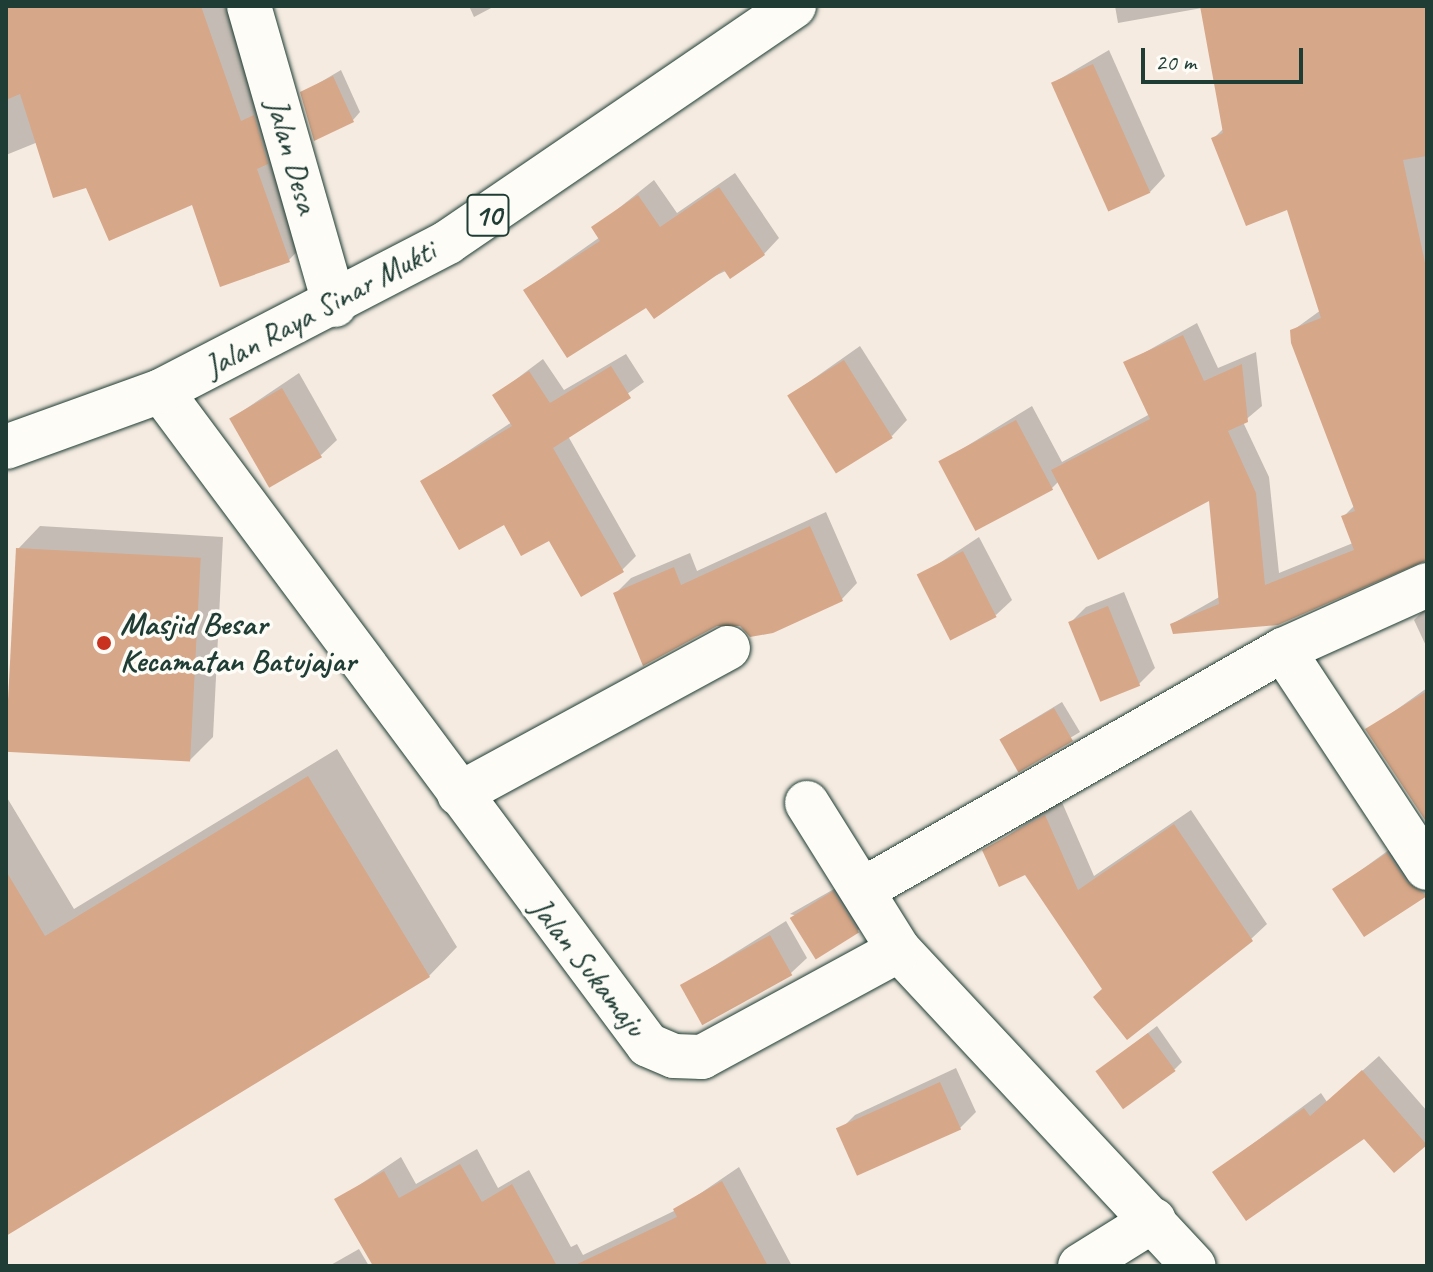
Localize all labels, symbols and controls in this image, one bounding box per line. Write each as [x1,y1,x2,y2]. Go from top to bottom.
scale bar [1145,32,1307,82]
text: 20 m [1155,47,1196,77]
street label: Jalan Desa [257,95,327,217]
road number: 10 [466,189,510,241]
street label: Jalan Raya Sinar Mukti [197,232,443,386]
place label: Masjid Besar Kecamatan Batujajar [120,606,357,681]
marker: Masjid Besar Kecamatan Batujajar [95,634,113,652]
street label: Jalan Sukamaju [522,890,654,1044]

